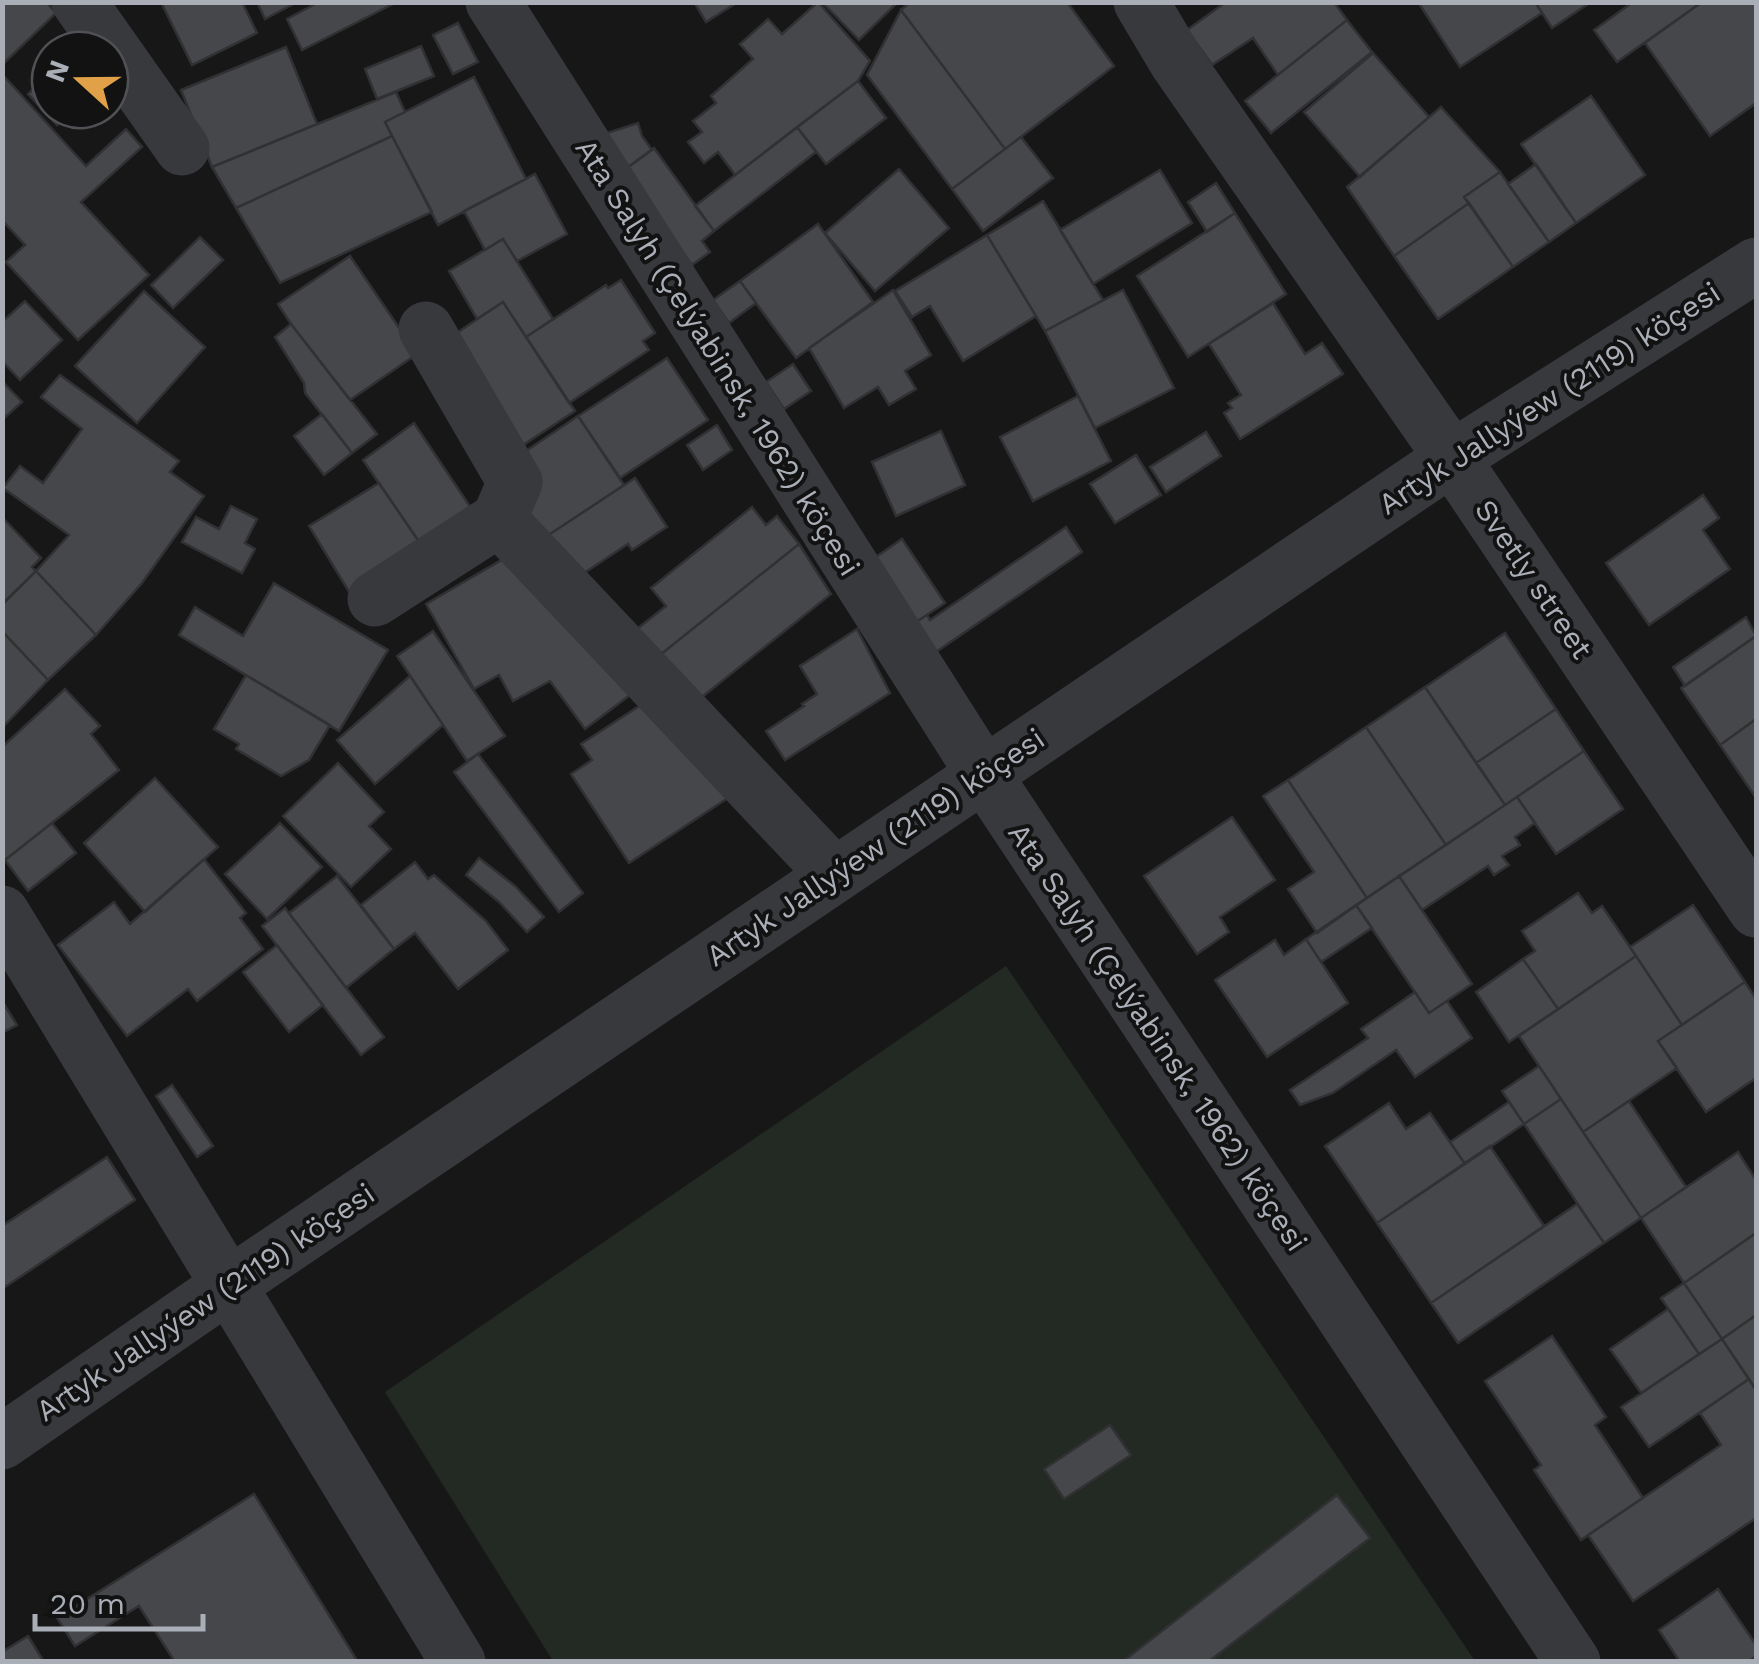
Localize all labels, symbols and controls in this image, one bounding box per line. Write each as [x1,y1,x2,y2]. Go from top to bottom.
north arrow [30,30,130,130]
text: N [38,56,76,87]
street label: Ata Salyh (Çelýabinsk, 1962) köçesi [568,132,868,582]
street label: Artyk Jallyýew (2119) köçesi [1372,274,1726,522]
street label: Svetly street [1468,493,1600,666]
street label: Artyk Jallyýew (2119) köçesi [699,721,1051,973]
street label: Ata Salyh (Çelýabinsk, 1962) köçesi [1001,816,1315,1258]
street label: Artyk Jallyýew (2119) köçesi [29,1176,381,1428]
scale bar [35,1569,202,1631]
text: 20 m [50,1586,125,1621]

